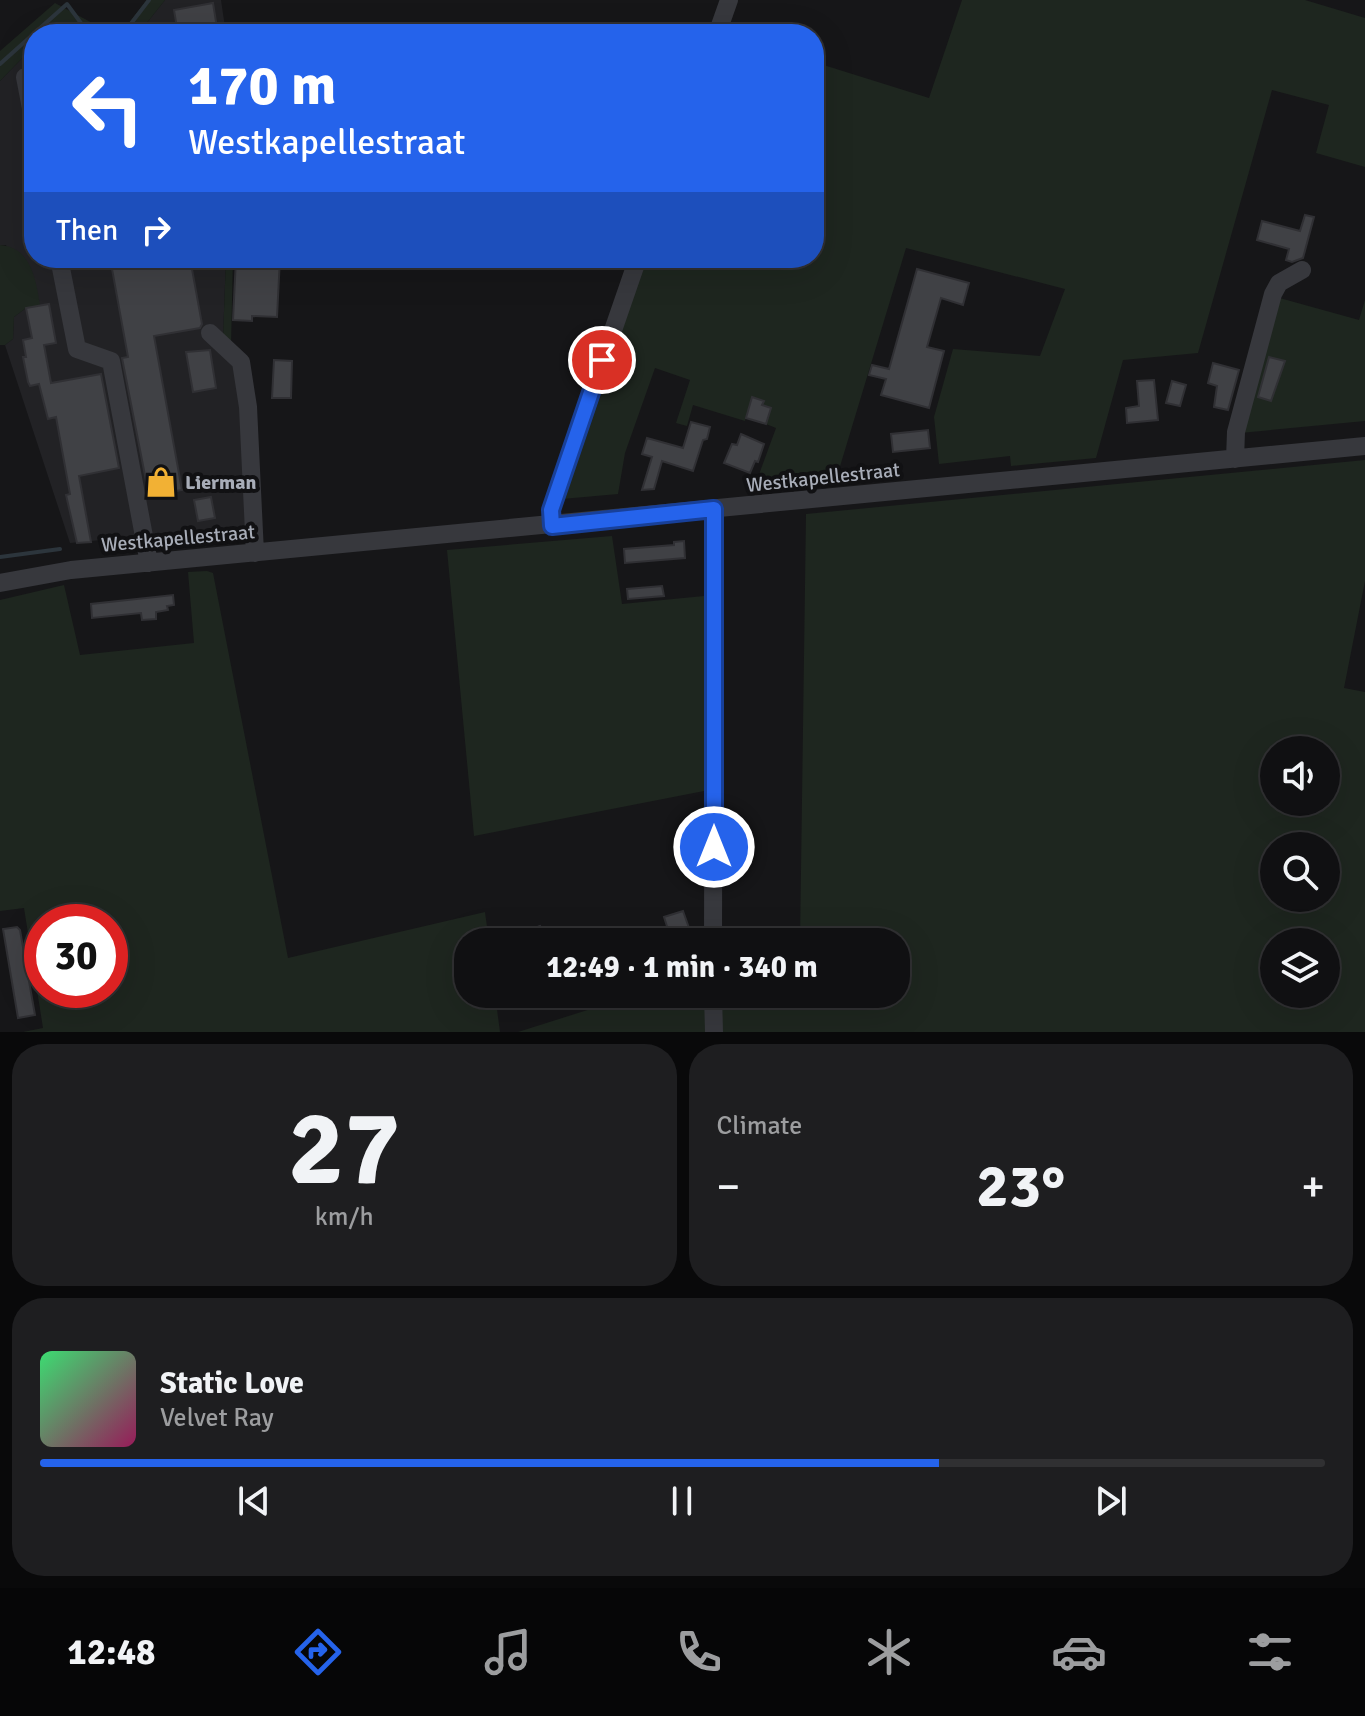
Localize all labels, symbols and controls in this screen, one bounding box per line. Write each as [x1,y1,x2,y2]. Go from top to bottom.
text: 170 m [188,51,336,120]
icon: left [56,56,160,160]
text: Westkapellestraat [188,120,465,165]
icon: right [134,208,178,252]
text: Then [56,212,118,249]
pin [568,326,636,394]
icon: arrive [580,338,624,382]
street label: Westkapellestraat [745,457,901,498]
shop icon: Lierman [144,465,178,499]
place label: Lierman [185,470,256,495]
street label: Westkapellestraat [100,519,256,558]
map controls [1260,736,1340,1008]
button: sound [1260,736,1340,816]
position arrow [672,805,756,889]
button: search [1260,832,1340,912]
speed limit sign: 30 [24,904,128,1008]
button: layers [1260,928,1340,1008]
text: 12:49 · 1 min · 340 m [546,949,818,986]
text: 27 [288,1085,400,1213]
text: Climate [717,1110,802,1142]
text: 23° [976,1150,1065,1224]
text: − [717,1160,740,1214]
text: + [1301,1160,1325,1214]
text: km/h [315,1201,374,1233]
text: Static Love [160,1365,304,1402]
text: Velvet Ray [160,1402,274,1434]
icon: previous [232,1479,276,1523]
icon: pause [660,1479,704,1523]
icon: next [1089,1479,1133,1523]
icon: directions [290,1624,346,1680]
icon: music [480,1624,536,1680]
icon: phone [671,1624,727,1680]
icon: climate [861,1624,917,1680]
icon: car [1051,1624,1107,1680]
icon: filters [1242,1624,1298,1680]
text: 12:48 [67,1630,156,1675]

